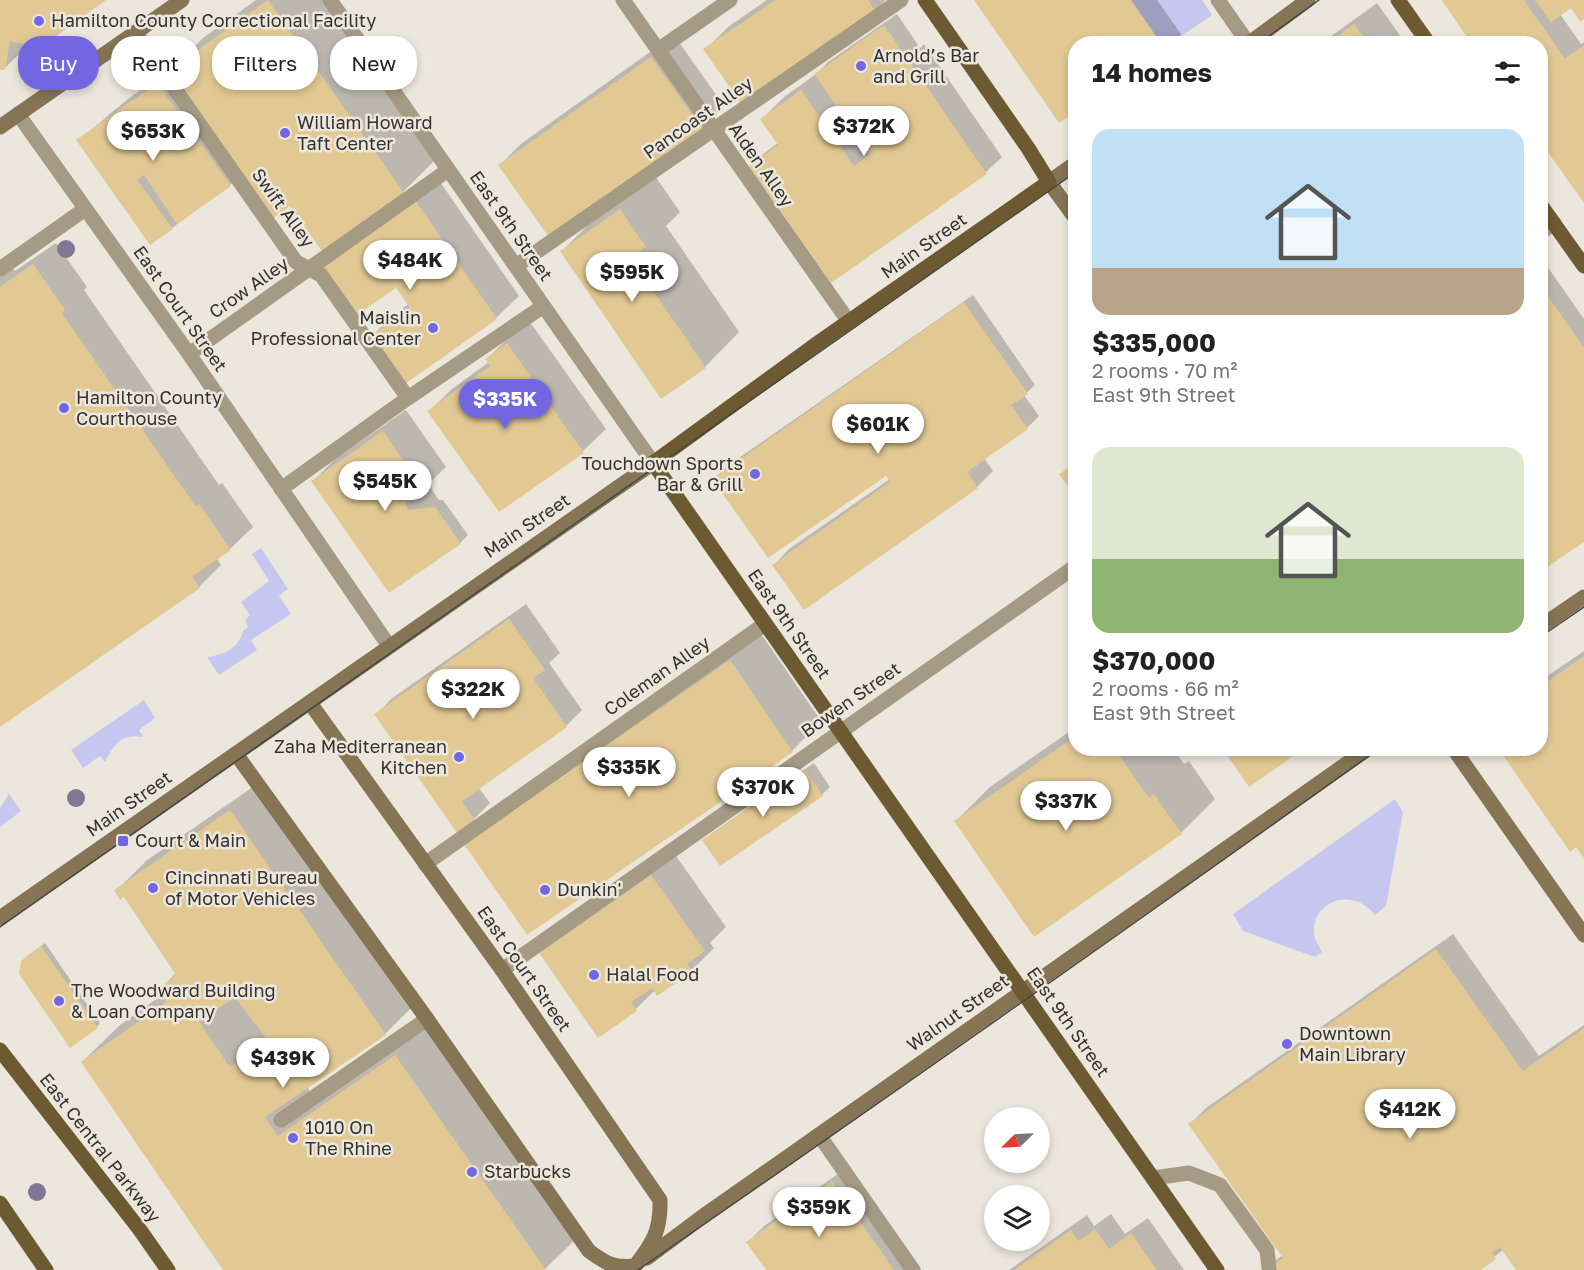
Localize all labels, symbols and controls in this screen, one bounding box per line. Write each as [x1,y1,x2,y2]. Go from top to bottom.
place label: Hamilton County Correctional Facility [51,9,376,31]
marker: Hamilton County Correctional Facility [32,14,46,28]
chip: Buy [18,36,99,90]
chip: Rent [111,36,200,90]
chip: Filters [212,36,318,90]
chip: New [330,36,417,90]
place label: Arnold’s Bar and Grill [873,44,979,87]
icon: filters [1491,56,1524,89]
text: 14 homes [1092,57,1212,88]
marker: Arnold’s Bar and Grill [854,59,868,73]
street label: Pancoast Alley [639,71,756,163]
pin: $372K [822,106,906,157]
pin: $653K [111,111,195,162]
place label: William Howard Taft Center [297,111,433,154]
text: $372K [832,113,896,137]
text: $653K [121,118,186,142]
street label: Alden Alley [725,118,799,211]
marker: William Howard Taft Center [278,126,292,140]
street label: Swift Alley [248,164,320,251]
street label: East 9th Street [466,166,558,285]
icon: home [1254,168,1362,276]
street label: Main Street [876,208,970,283]
pin: $484K [368,240,452,291]
street label: East Court Street [129,241,232,376]
text: $484K [377,247,443,271]
street label: Crow Alley [204,252,292,323]
pin: $595K [590,252,674,303]
text: $595K [600,259,665,283]
place label: Maislin Professional Center [250,306,421,349]
marker: Maislin Professional Center [426,321,440,335]
text: $335,000 [1092,327,1216,358]
text: 2 rooms · 70 m² [1092,358,1237,382]
pin: $335K [463,379,547,430]
text: East 9th Street [1092,382,1236,406]
place label: Hamilton County Courthouse [76,386,222,429]
text: $335K [473,386,537,410]
marker: Hamilton County Courthouse [57,401,71,415]
pin: $601K [836,404,920,455]
text: $601K [846,411,910,435]
place label: Touchdown Sports Bar & Grill [582,452,743,495]
pin: $545K [343,461,427,512]
marker: Touchdown Sports Bar & Grill [748,467,762,481]
text: $545K [353,468,417,492]
icon: home [1254,486,1362,594]
street label: Main Street [479,488,574,562]
street label: East 9th Street [744,564,836,683]
street label: Coleman Alley [599,631,713,720]
text: $370,000 [1092,645,1215,676]
street label: Bowen Street [796,657,904,742]
pin: $322K [431,669,515,720]
text: $322K [441,676,505,700]
text: 2 rooms · 66 m² [1092,676,1239,700]
text: East 9th Street [1092,700,1236,724]
place label: Zaha Mediterranean Kitchen [274,735,447,778]
pin: $335K [587,747,671,798]
marker: Zaha Mediterranean Kitchen [452,750,466,764]
text: $335K [597,754,661,778]
street label: Main Street [81,766,175,841]
pin: $370K [721,767,805,818]
text: $370K [731,774,795,798]
pin: $337K [1024,781,1108,832]
text: $337K [1034,788,1098,812]
place label: Court & Main [135,829,246,851]
marker: Court & Main [116,834,130,848]
place label: Cincinnati Bureau of Motor Vehicles [165,866,318,909]
place label: Dunkin' [557,878,621,900]
marker: Cincinnati Bureau of Motor Vehicles [146,881,160,895]
marker: Dunkin' [538,883,552,897]
street label: East Court Street [473,901,576,1036]
street label: East 9th Street [1023,962,1115,1081]
place label: Halal Food [606,963,699,985]
marker: Halal Food [587,968,601,982]
street label: Walnut Street [902,969,1013,1055]
place label: The Woodward Building & Loan Company [71,979,276,1022]
marker: The Woodward Building & Loan Company [52,994,66,1008]
place label: Downtown Main Library [1299,1022,1406,1065]
marker: Downtown Main Library [1280,1037,1294,1051]
pin: $439K [241,1038,325,1089]
text: $439K [250,1045,316,1069]
street label: East Central Parkway [36,1068,166,1226]
pin: $412K [1368,1089,1452,1140]
text: $412K [1379,1096,1441,1120]
north arrow [984,1107,1050,1173]
map controls [984,1107,1050,1251]
place label: 1010 On The Rhine [305,1116,392,1159]
marker: 1010 On The Rhine [286,1131,300,1145]
place label: Starbucks [484,1160,571,1182]
marker: Starbucks [465,1165,479,1179]
button: layers [984,1185,1050,1251]
pin: $359K [777,1187,861,1238]
text: $359K [787,1194,852,1218]

